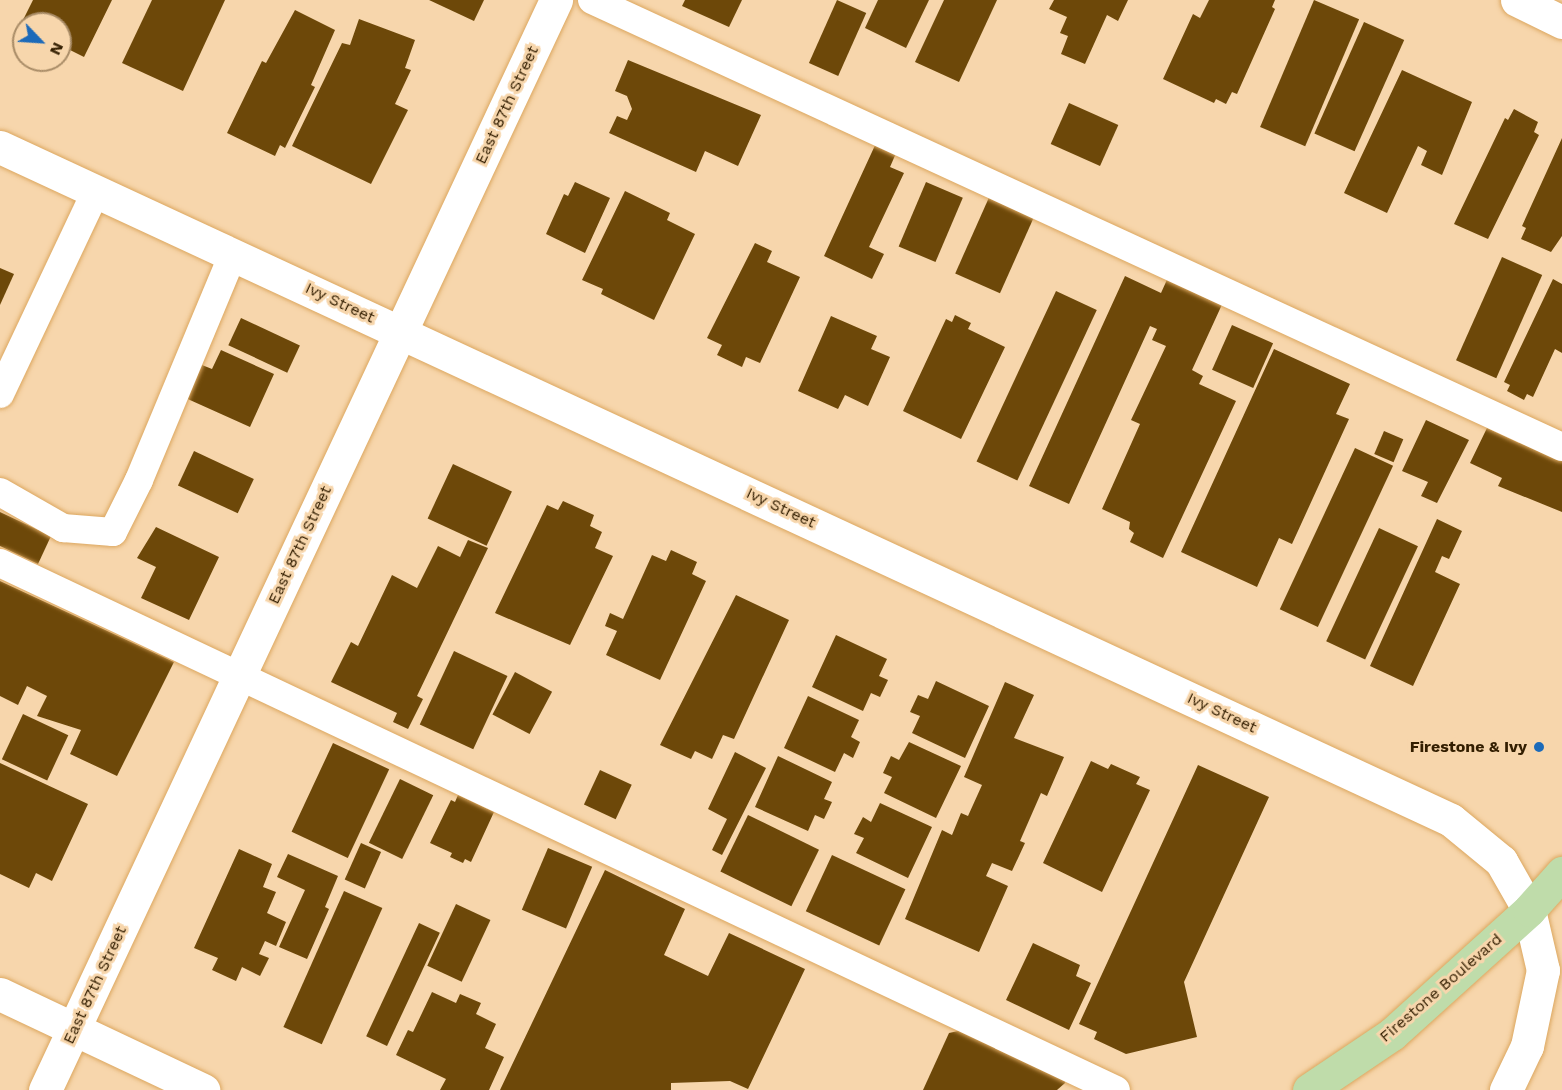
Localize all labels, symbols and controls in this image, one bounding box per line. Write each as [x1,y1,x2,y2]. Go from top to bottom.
north arrow [12,12,72,72]
text: N [46,40,68,58]
street label: East 87th Street [471,43,543,167]
street label: Ivy Street [302,278,378,328]
street label: East 87th Street [264,483,336,607]
street label: Ivy Street [743,483,819,533]
street label: Ivy Street [1184,688,1260,738]
place label: Firestone & Ivy [1410,737,1527,757]
marker: Firestone & Ivy [1532,740,1546,754]
street label: East 87th Street [59,923,131,1047]
street label: Firestone Boulevard [1376,930,1506,1046]

